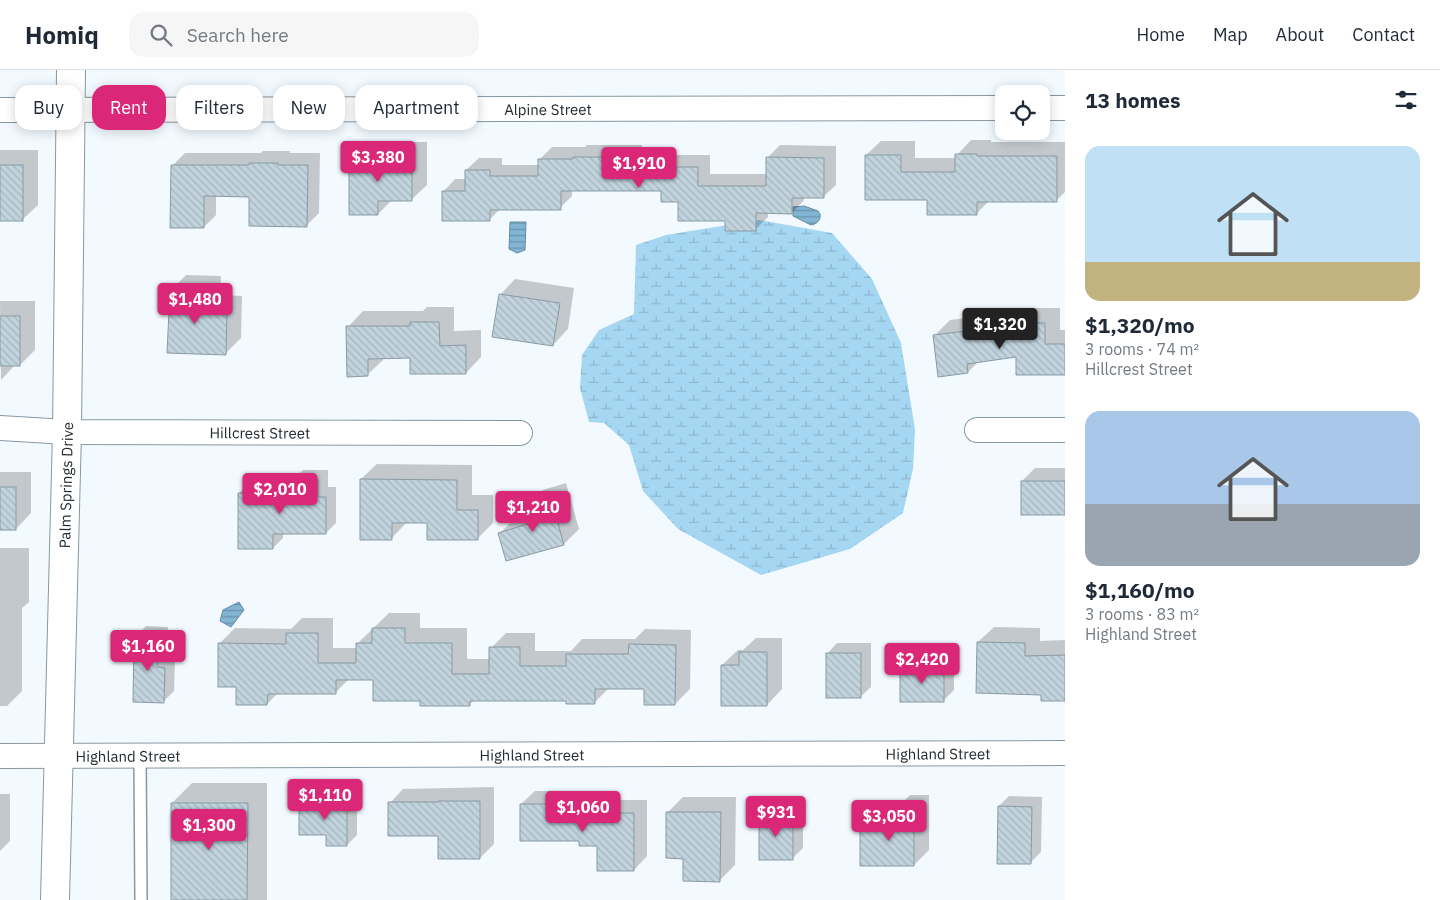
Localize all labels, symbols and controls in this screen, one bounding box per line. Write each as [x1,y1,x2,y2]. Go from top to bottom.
search box [129,12,479,57]
text: Homiq [25,19,99,51]
icon: search [147,21,175,49]
text: Search here [187,23,289,47]
text: Home [1137,23,1185,46]
text: Map [1213,23,1248,46]
text: About [1276,23,1324,46]
text: Contact [1352,23,1415,46]
chip: Buy [15,85,82,130]
chip: Rent [92,85,166,130]
chip: Filters [176,85,263,130]
chip: New [273,85,345,130]
chip: Apartment [355,85,478,130]
map controls [995,85,1050,140]
button: locate [995,85,1050,140]
text: 13 homes [1085,86,1181,114]
icon: filters [1392,86,1420,114]
street label: Alpine Street [504,99,592,118]
pin: $3,380 [337,140,419,183]
pin: $1,910 [598,146,680,189]
text: $3,380 [352,147,404,167]
text: $1,910 [613,153,665,173]
icon: home [1208,179,1298,269]
pin: $1,480 [154,282,236,325]
text: $1,480 [169,289,221,309]
pin: $1,320 [959,308,1041,350]
text: $1,320/mo [1085,311,1195,339]
text: $1,320 [974,314,1026,334]
text: 3 rooms · 74 m² [1085,339,1199,359]
text: Hillcrest Street [1085,359,1193,379]
street label: Palm Springs Drive [55,422,77,549]
street label: Hillcrest Street [209,423,310,442]
icon: home [1208,444,1298,534]
pin: $2,010 [239,472,321,515]
text: $2,010 [254,479,306,499]
pin: $1,210 [492,490,574,533]
text: $1,210 [507,497,559,517]
text: $1,160/mo [1085,576,1195,604]
text: 3 rooms · 83 m² [1085,604,1199,624]
text: Highland Street [1085,624,1197,644]
pin: $1,160 [107,630,189,672]
text: $1,160 [122,636,174,656]
pin: $2,420 [881,642,963,685]
text: $2,420 [896,649,948,669]
street label: Highland Street [886,744,990,763]
street label: Highland Street [480,745,584,764]
street label: Highland Street [76,746,180,765]
pin: $1,110 [284,778,366,821]
text: $1,110 [299,785,351,805]
pin: $1,060 [542,790,624,833]
pin: $931 [746,796,806,838]
text: $1,060 [557,797,609,817]
pin: $3,050 [848,800,930,842]
text: $931 [757,802,795,822]
text: $3,050 [863,806,915,826]
pin: $1,300 [168,808,250,851]
text: $1,300 [183,815,235,835]

